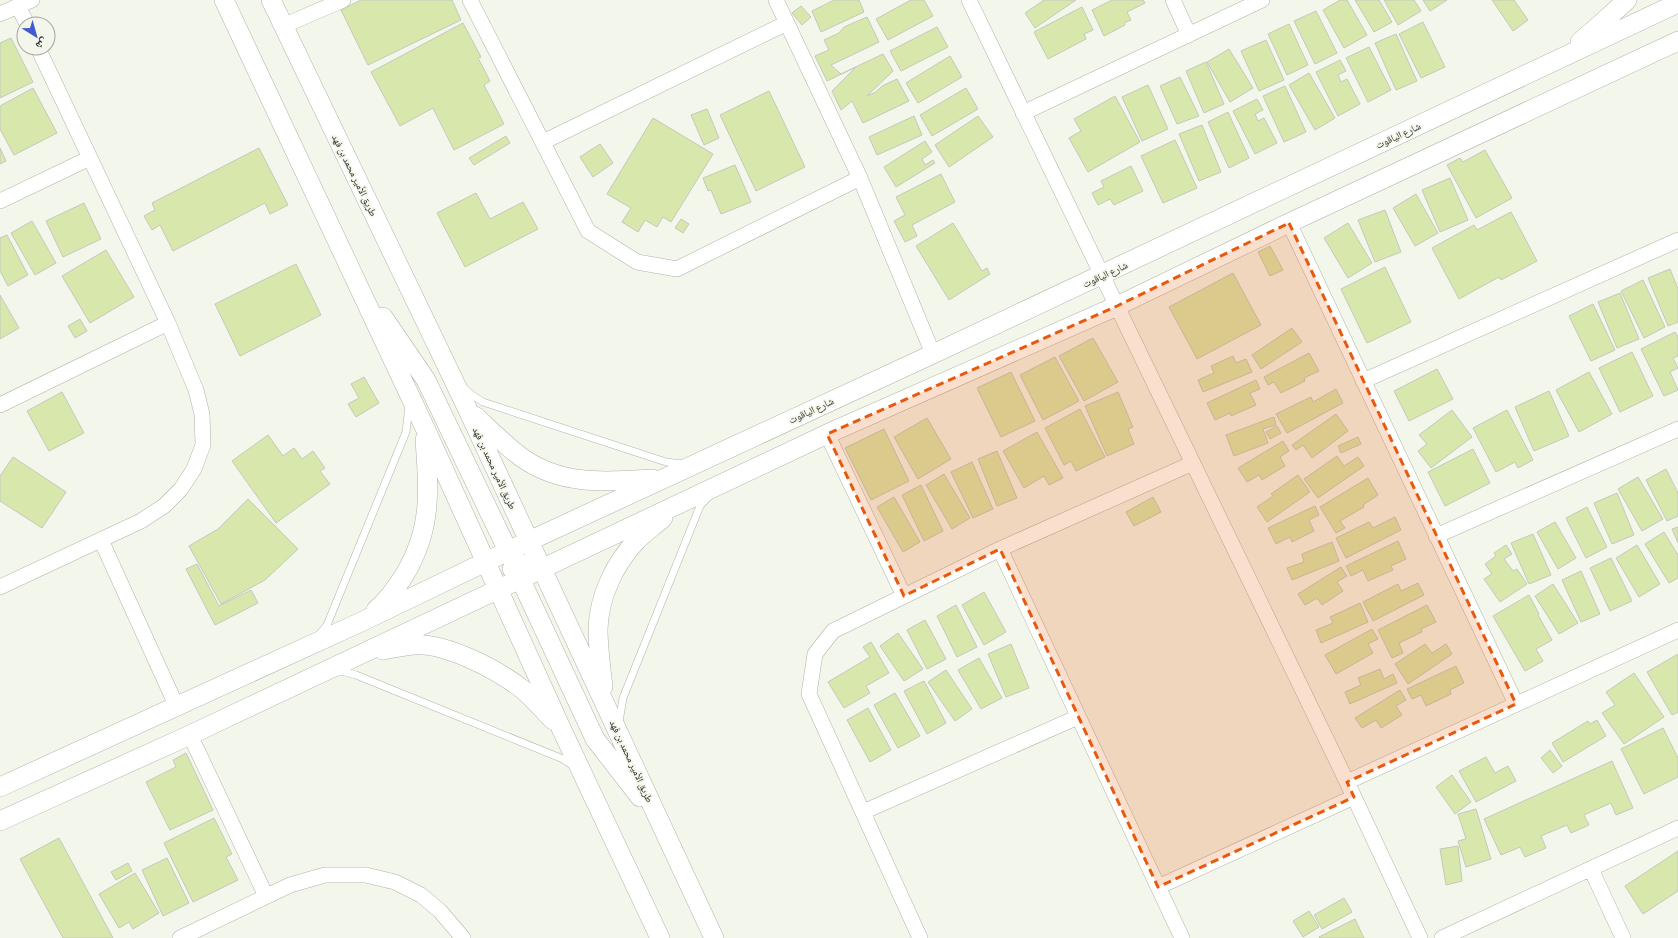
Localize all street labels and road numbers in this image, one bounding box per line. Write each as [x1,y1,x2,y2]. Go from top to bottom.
street label: شارع الياقوت [1374,119,1423,152]
street label: طريق الأمير محمد بن فهد [329,132,380,219]
street label: شارع الياقوت [1081,258,1130,291]
street label: شارع الياقوت [787,394,836,427]
street label: طريق الأمير محمد بن فهد [470,425,520,512]
street label: طريق الأمير محمد بن فهد [607,718,657,805]

